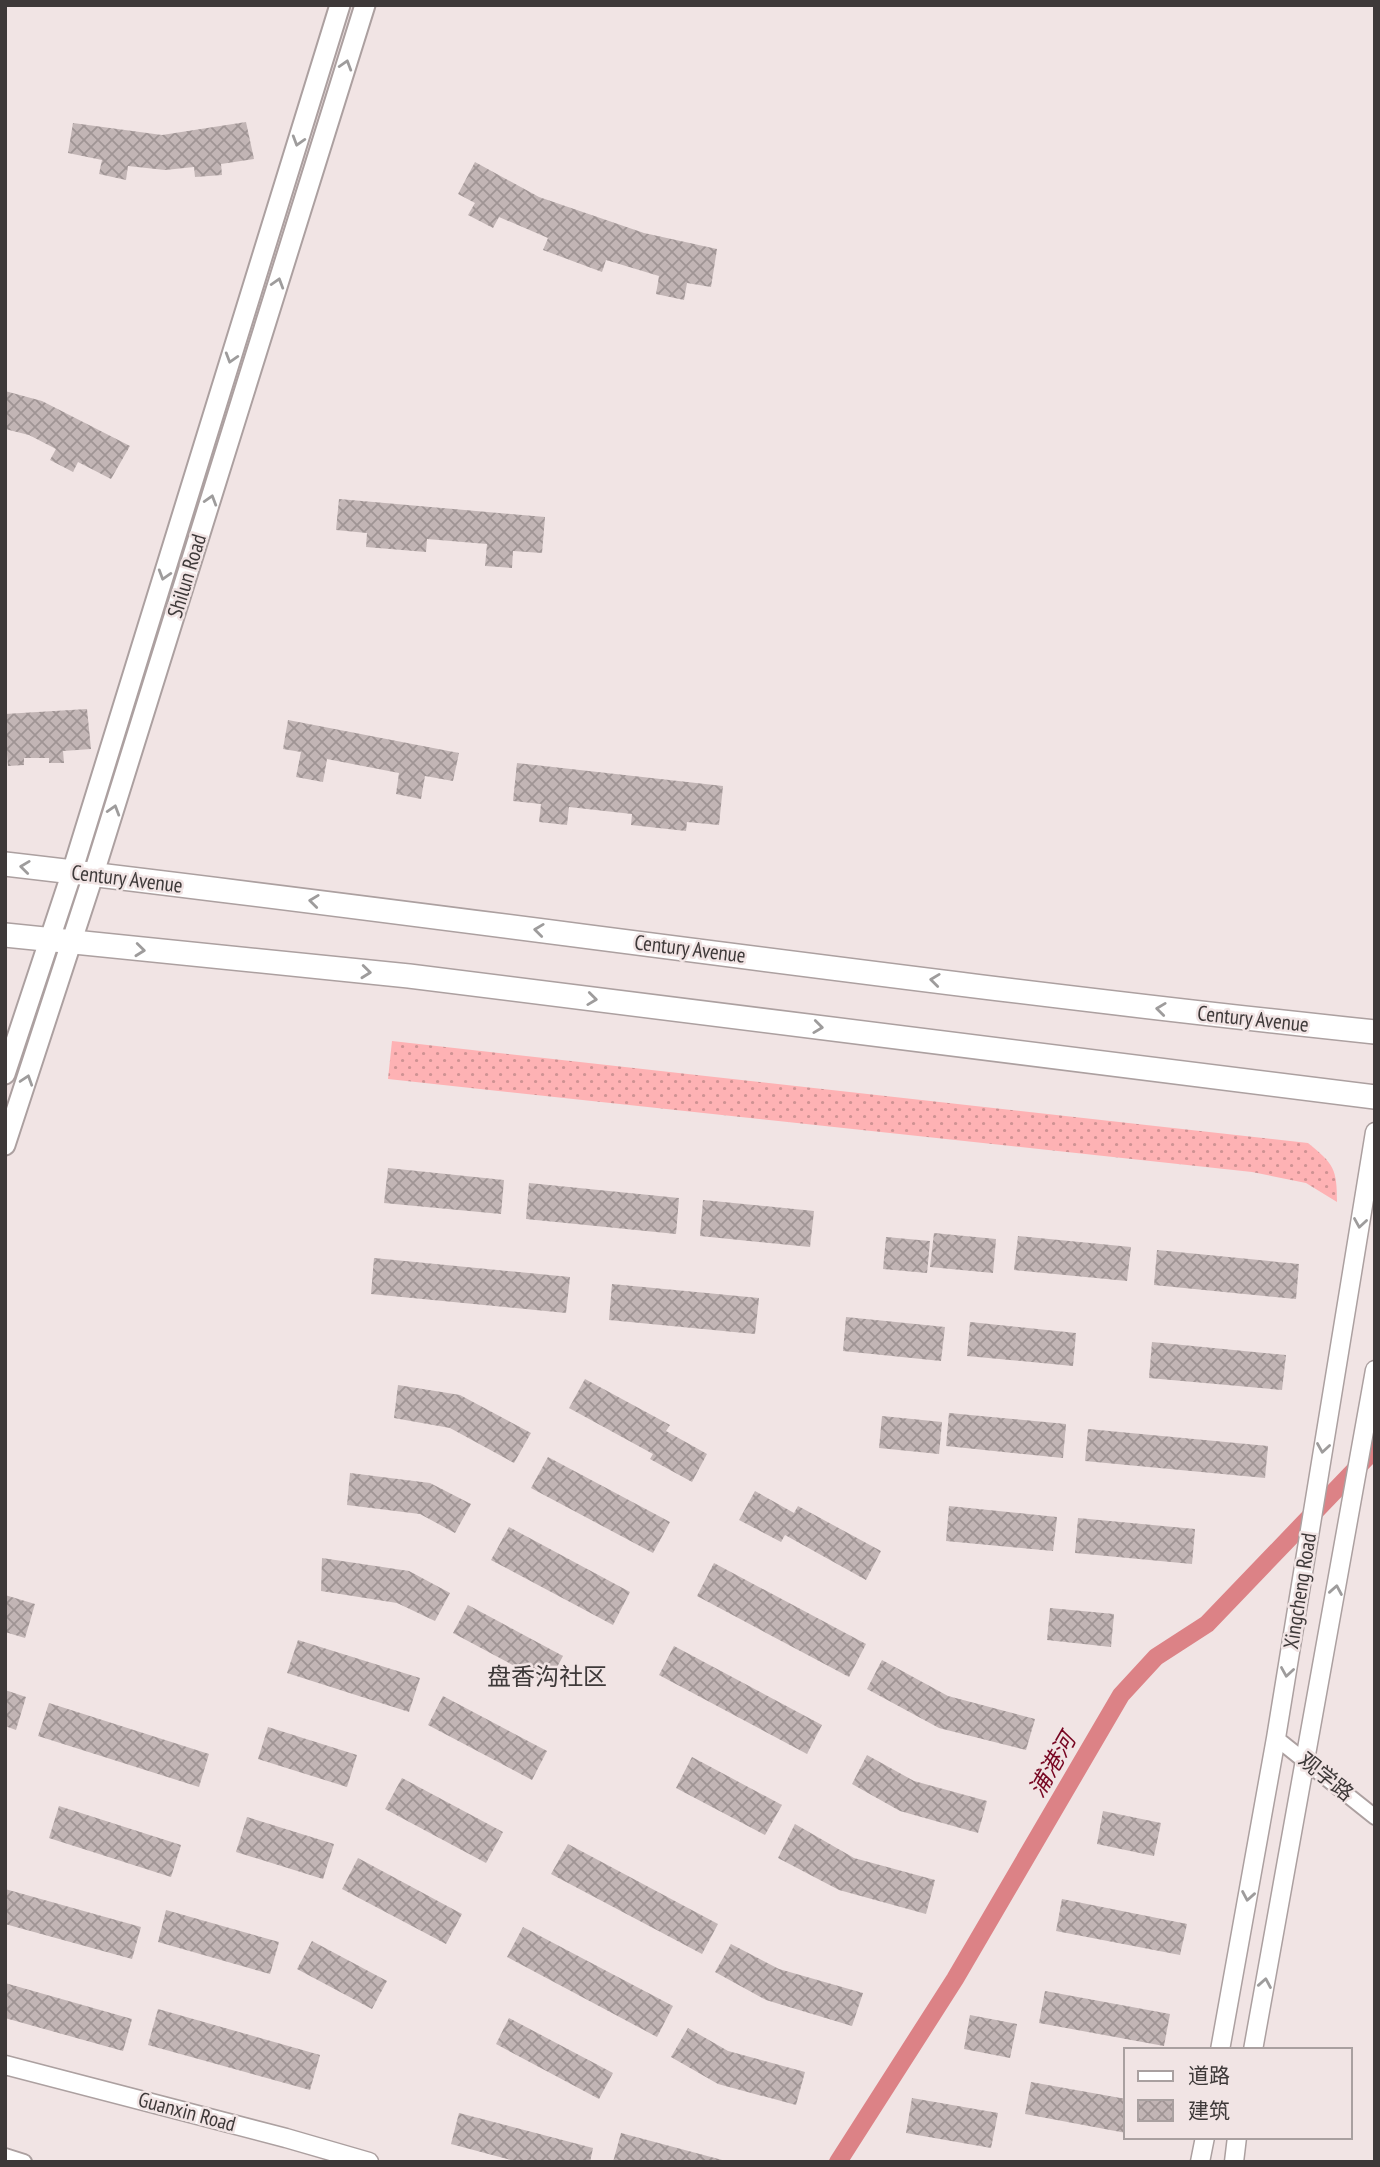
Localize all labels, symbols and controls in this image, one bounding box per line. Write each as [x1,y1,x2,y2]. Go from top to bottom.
one-way arrow [338,60,352,72]
one-way arrow [292,134,307,146]
one-way arrow [270,277,285,289]
one-way arrow [225,352,240,364]
one-way arrow [202,494,217,506]
street label: Shilun Road [161,531,212,621]
one-way arrow [158,569,172,581]
one-way arrow [105,805,120,817]
street label: Century Avenue [70,858,184,899]
one-way arrow [19,859,31,874]
one-way arrow [308,894,319,909]
one-way arrow [533,922,545,937]
street label: Century Avenue [633,928,747,969]
one-way arrow [134,942,145,957]
one-way arrow [361,964,372,979]
one-way arrow [929,972,941,987]
one-way arrow [586,992,598,1007]
street label: Century Avenue [1196,999,1310,1038]
one-way arrow [1155,1001,1167,1016]
one-way arrow [812,1020,823,1035]
one-way arrow [18,1074,33,1086]
one-way arrow [1353,1217,1368,1229]
one-way arrow [1316,1442,1331,1454]
street label: Xingcheng Road [1277,1531,1322,1651]
one-way arrow [1328,1584,1343,1596]
district label: 盘香沟社区 [487,1661,607,1692]
one-way arrow [1280,1666,1295,1678]
water label: 浦港河 [1022,1724,1083,1802]
street label: 观学路 [1293,1746,1359,1807]
one-way arrow [1241,1890,1256,1902]
one-way arrow [1257,1977,1272,1989]
legend [1124,2048,1352,2139]
text: 道路 [1188,2062,1230,2089]
street label: Guanxin Road [135,2086,239,2137]
text: 建筑 [1188,2097,1230,2124]

